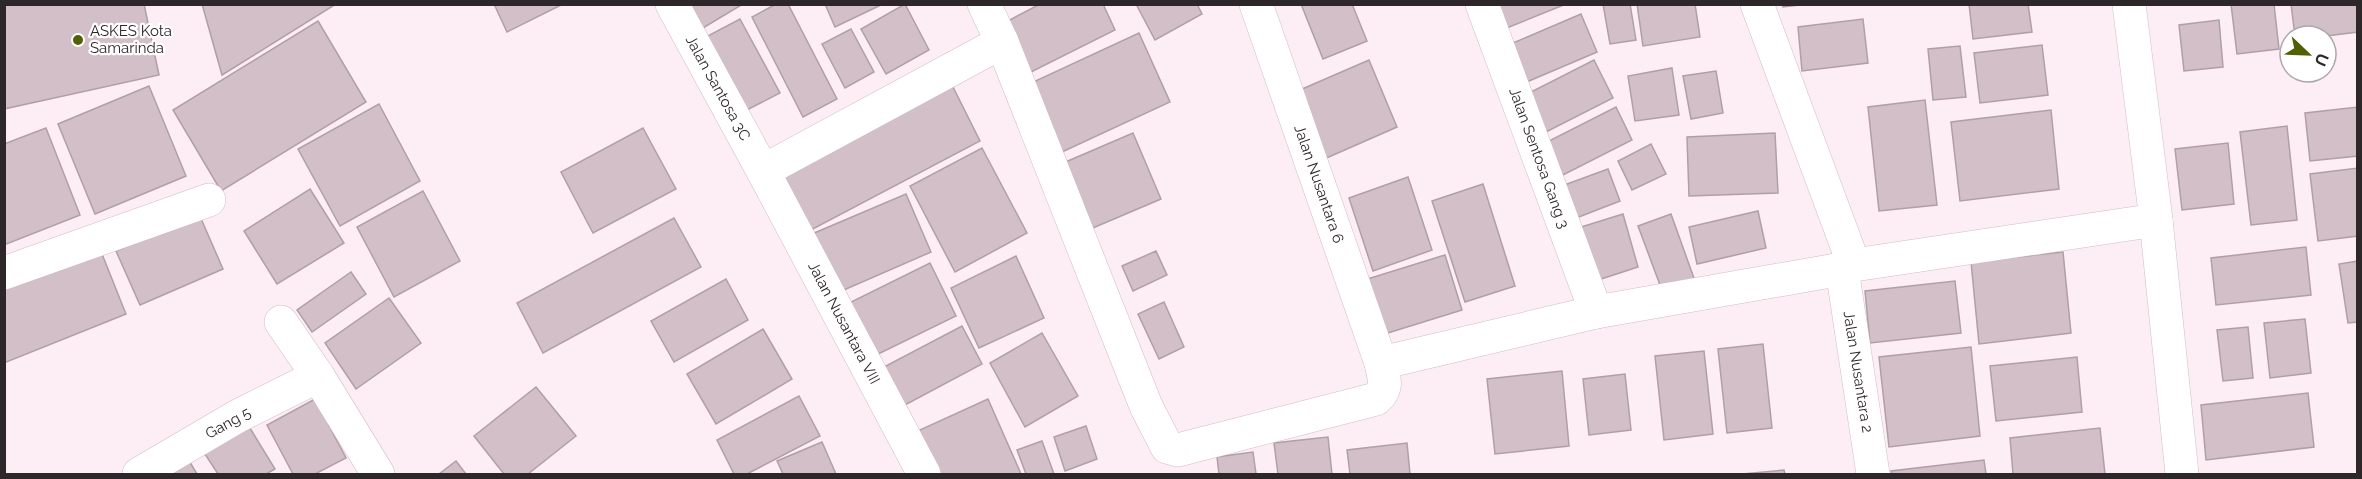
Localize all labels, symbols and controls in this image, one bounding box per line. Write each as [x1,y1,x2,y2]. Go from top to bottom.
place label: ASKES Kota Samarinda [90,22,172,57]
north arrow [2278,24,2338,84]
street label: Jalan Santosa 3C [682,32,754,144]
marker: ASKES Kota Samarinda [71,33,85,47]
text: U [2310,50,2332,69]
street label: Jalan Sentosa Gang 3 [1505,85,1573,231]
street label: Jalan Nusantara 6 [1290,122,1348,246]
street label: Jalan Nusantara VIII [804,259,884,387]
street label: Jalan Nusantara 2 [1839,310,1877,434]
street label: Gang 5 [202,403,254,443]

